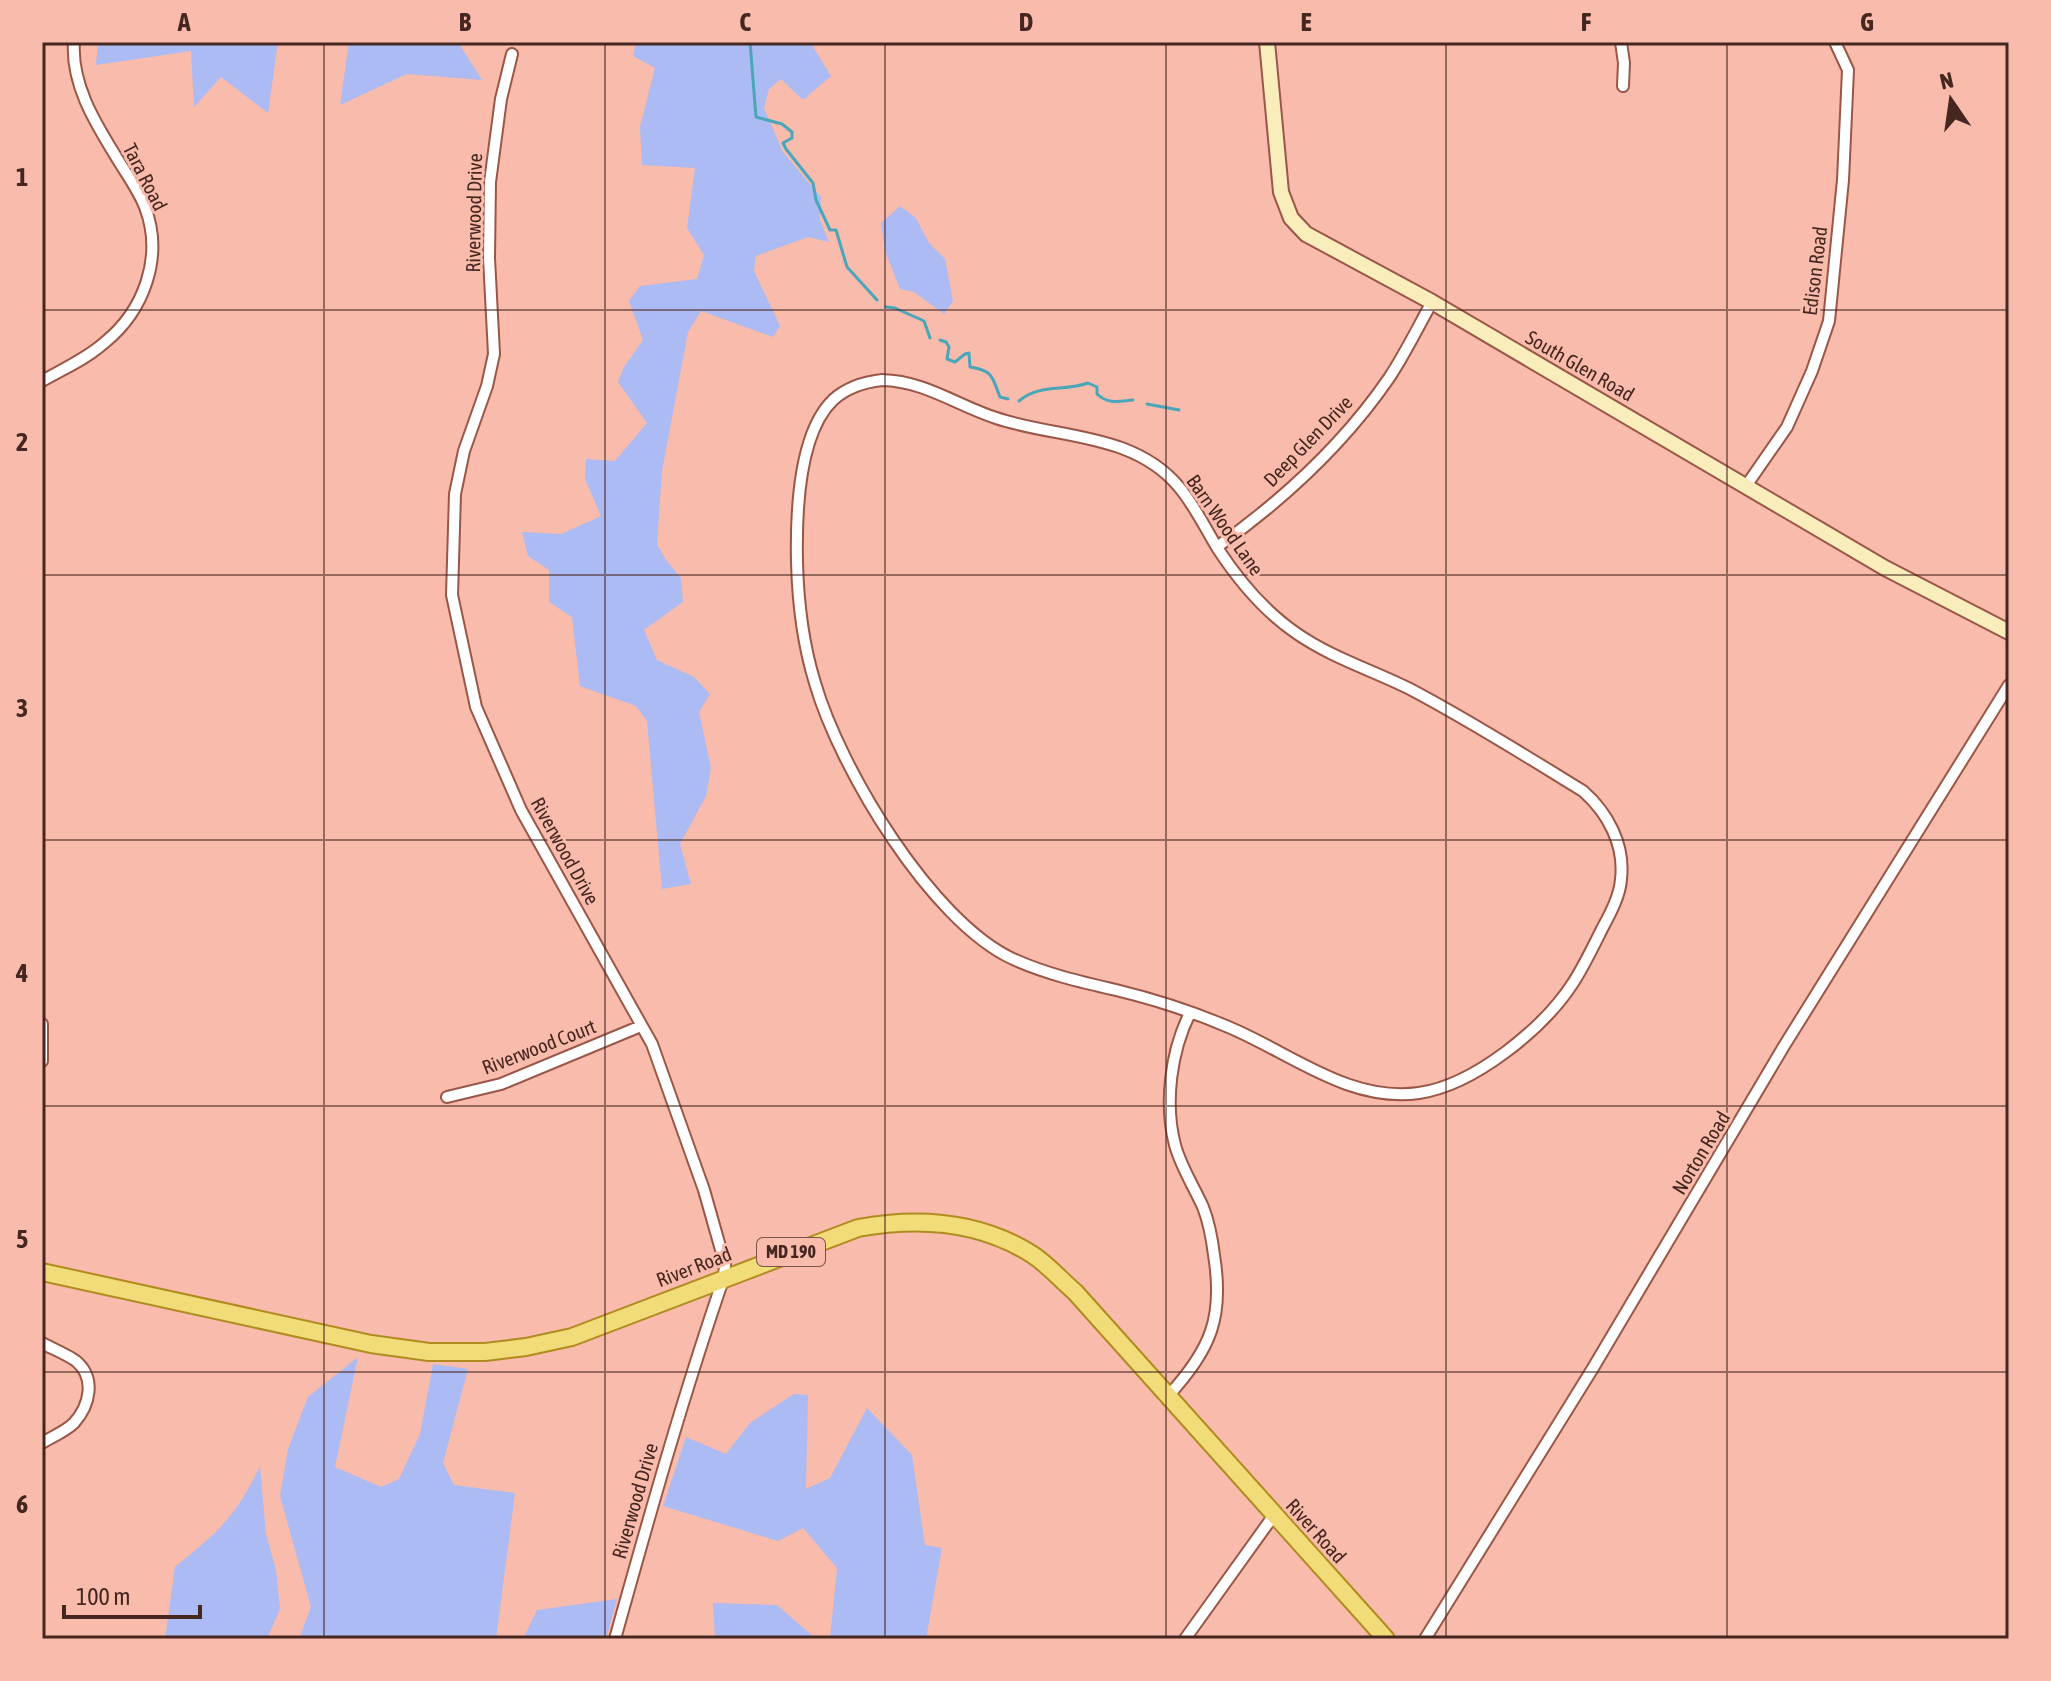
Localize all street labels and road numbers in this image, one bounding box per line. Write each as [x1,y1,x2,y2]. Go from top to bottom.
street label: Tara Road [119,139,172,214]
street label: Riverwood Drive [461,153,486,273]
street label: Edison Road [1798,225,1831,317]
street label: South Glen Road [1522,325,1638,406]
street label: Deep Glen Drive [1259,390,1357,491]
street label: Barn Wood Lane [1182,470,1269,580]
street label: Riverwood Drive [526,793,604,908]
street label: Riverwood Court [479,1014,599,1079]
street label: Norton Road [1667,1107,1734,1198]
road number: MD 190 [757,1238,825,1266]
street label: River Road [653,1242,735,1291]
street label: Riverwood Drive [607,1440,662,1561]
street label: River Road [1282,1494,1351,1568]

